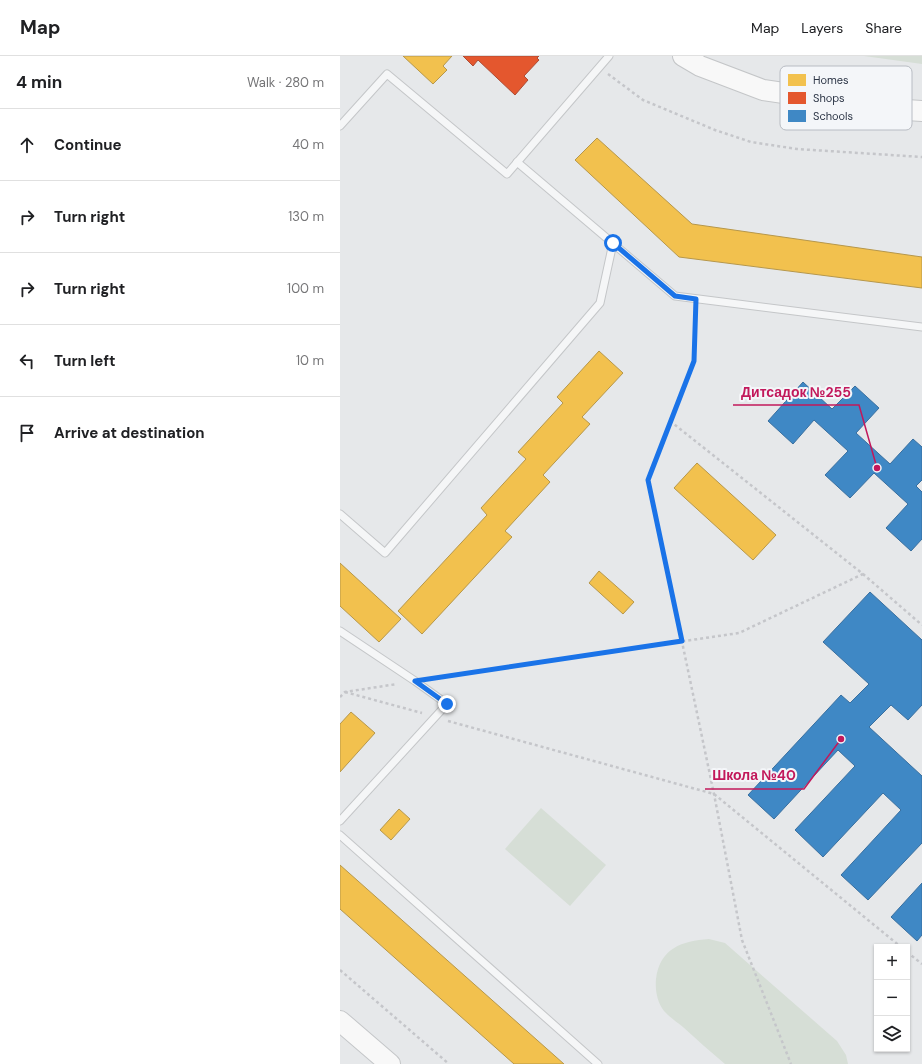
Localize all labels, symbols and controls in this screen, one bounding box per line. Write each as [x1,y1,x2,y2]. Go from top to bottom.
text: Map [20,15,60,40]
text: Map [751,19,779,37]
text: Layers [801,19,843,37]
text: Share [865,19,902,37]
legend [780,66,912,130]
text: 4 min [16,71,62,93]
text: Homes [813,73,849,87]
text: Walk · 280 m [247,74,324,91]
text: Shops [813,91,845,105]
text: Schools [813,109,853,123]
icon: ahead [16,134,38,156]
text: Continue [54,135,122,155]
text: 40 m [292,136,324,153]
icon: right [16,206,38,228]
text: Turn right [54,207,125,227]
text: 130 m [288,208,324,225]
route start [604,234,622,252]
icon: right [16,278,38,300]
text: Turn right [54,279,125,299]
text: 100 m [287,280,324,297]
icon: left [16,350,38,372]
text: Turn left [54,351,115,371]
text: 10 m [296,352,324,369]
callout: Дитсадок №255 [733,379,859,405]
text: Дитсадок №255 [741,383,851,401]
icon: arrive [16,422,38,444]
text: Arrive at destination [54,423,205,443]
route end [438,695,456,713]
callout: Школа №40 [705,763,804,789]
text: Школа №40 [712,766,796,784]
map controls [874,944,910,1052]
button: + [874,944,910,980]
button: − [874,980,910,1016]
button: layers [874,1016,910,1052]

